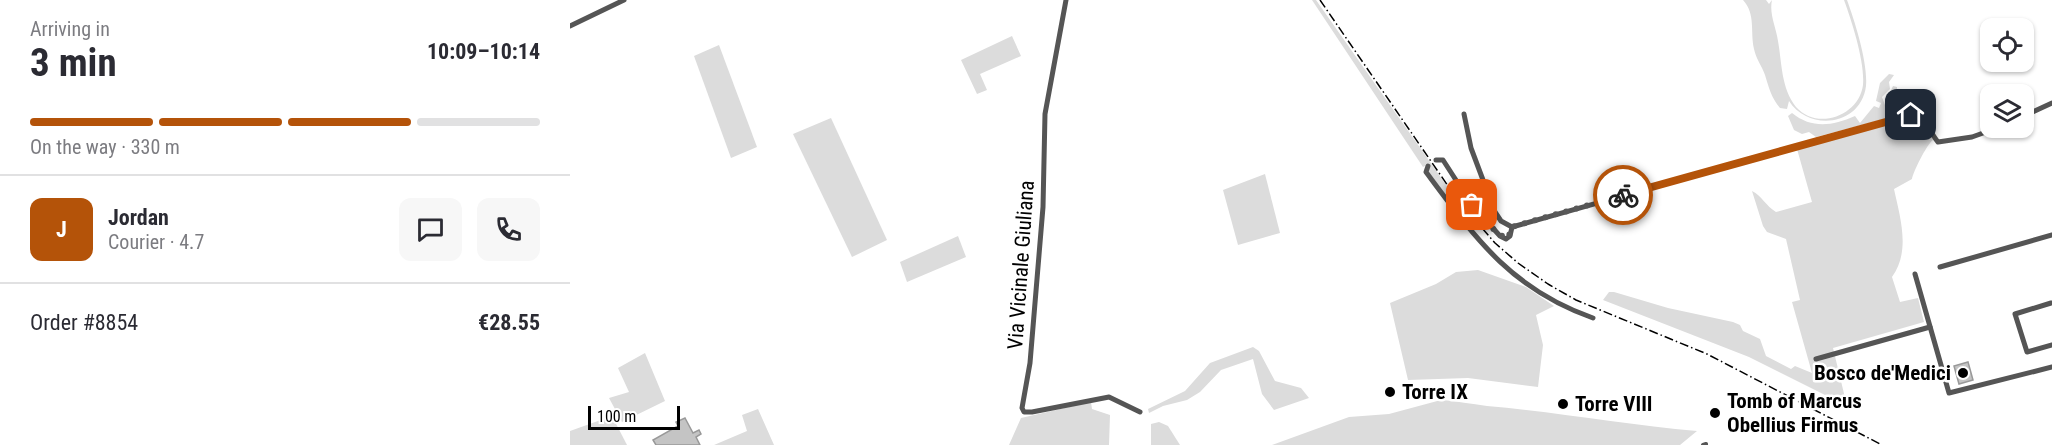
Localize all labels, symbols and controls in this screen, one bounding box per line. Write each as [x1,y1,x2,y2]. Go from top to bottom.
text: Arriving in [30,17,110,41]
map controls [1980,18,2034,138]
button: locate [1980,18,2034,72]
text: 10:09–10:14 [427,39,540,64]
text: 3 min [30,40,117,86]
button: layers [1980,84,2034,138]
pin [1885,89,1936,140]
icon: home [1894,98,1927,131]
text: On the way · 330 m [30,135,180,159]
courier [1593,165,1653,225]
pin [1446,179,1497,230]
icon: bike [1607,179,1640,212]
street label: Via Vicinale Giuliana [1003,180,1039,350]
icon: bag [1455,188,1488,221]
button: chat [399,198,462,261]
button: phone [477,198,540,261]
text: Jordan [108,205,169,230]
text: J [56,217,67,242]
text: Courier · 4.7 [108,230,204,254]
text: Order #8854 [30,310,138,335]
text: €28.55 [478,310,540,335]
place label: Bosco de'Medici [1814,361,1951,385]
marker: Bosco de'Medici [1956,366,1970,380]
place label: Torre IX [1402,380,1468,404]
marker: Torre IX [1383,385,1397,399]
place label: Tomb of Marcus Obellius Firmus [1727,389,1862,437]
place label: Torre VIII [1575,392,1652,416]
marker: Torre VIII [1556,397,1570,411]
scale bar [588,403,680,430]
marker: Tomb of Marcus Obellius Firmus [1708,406,1722,420]
text: 100 m [597,407,636,426]

